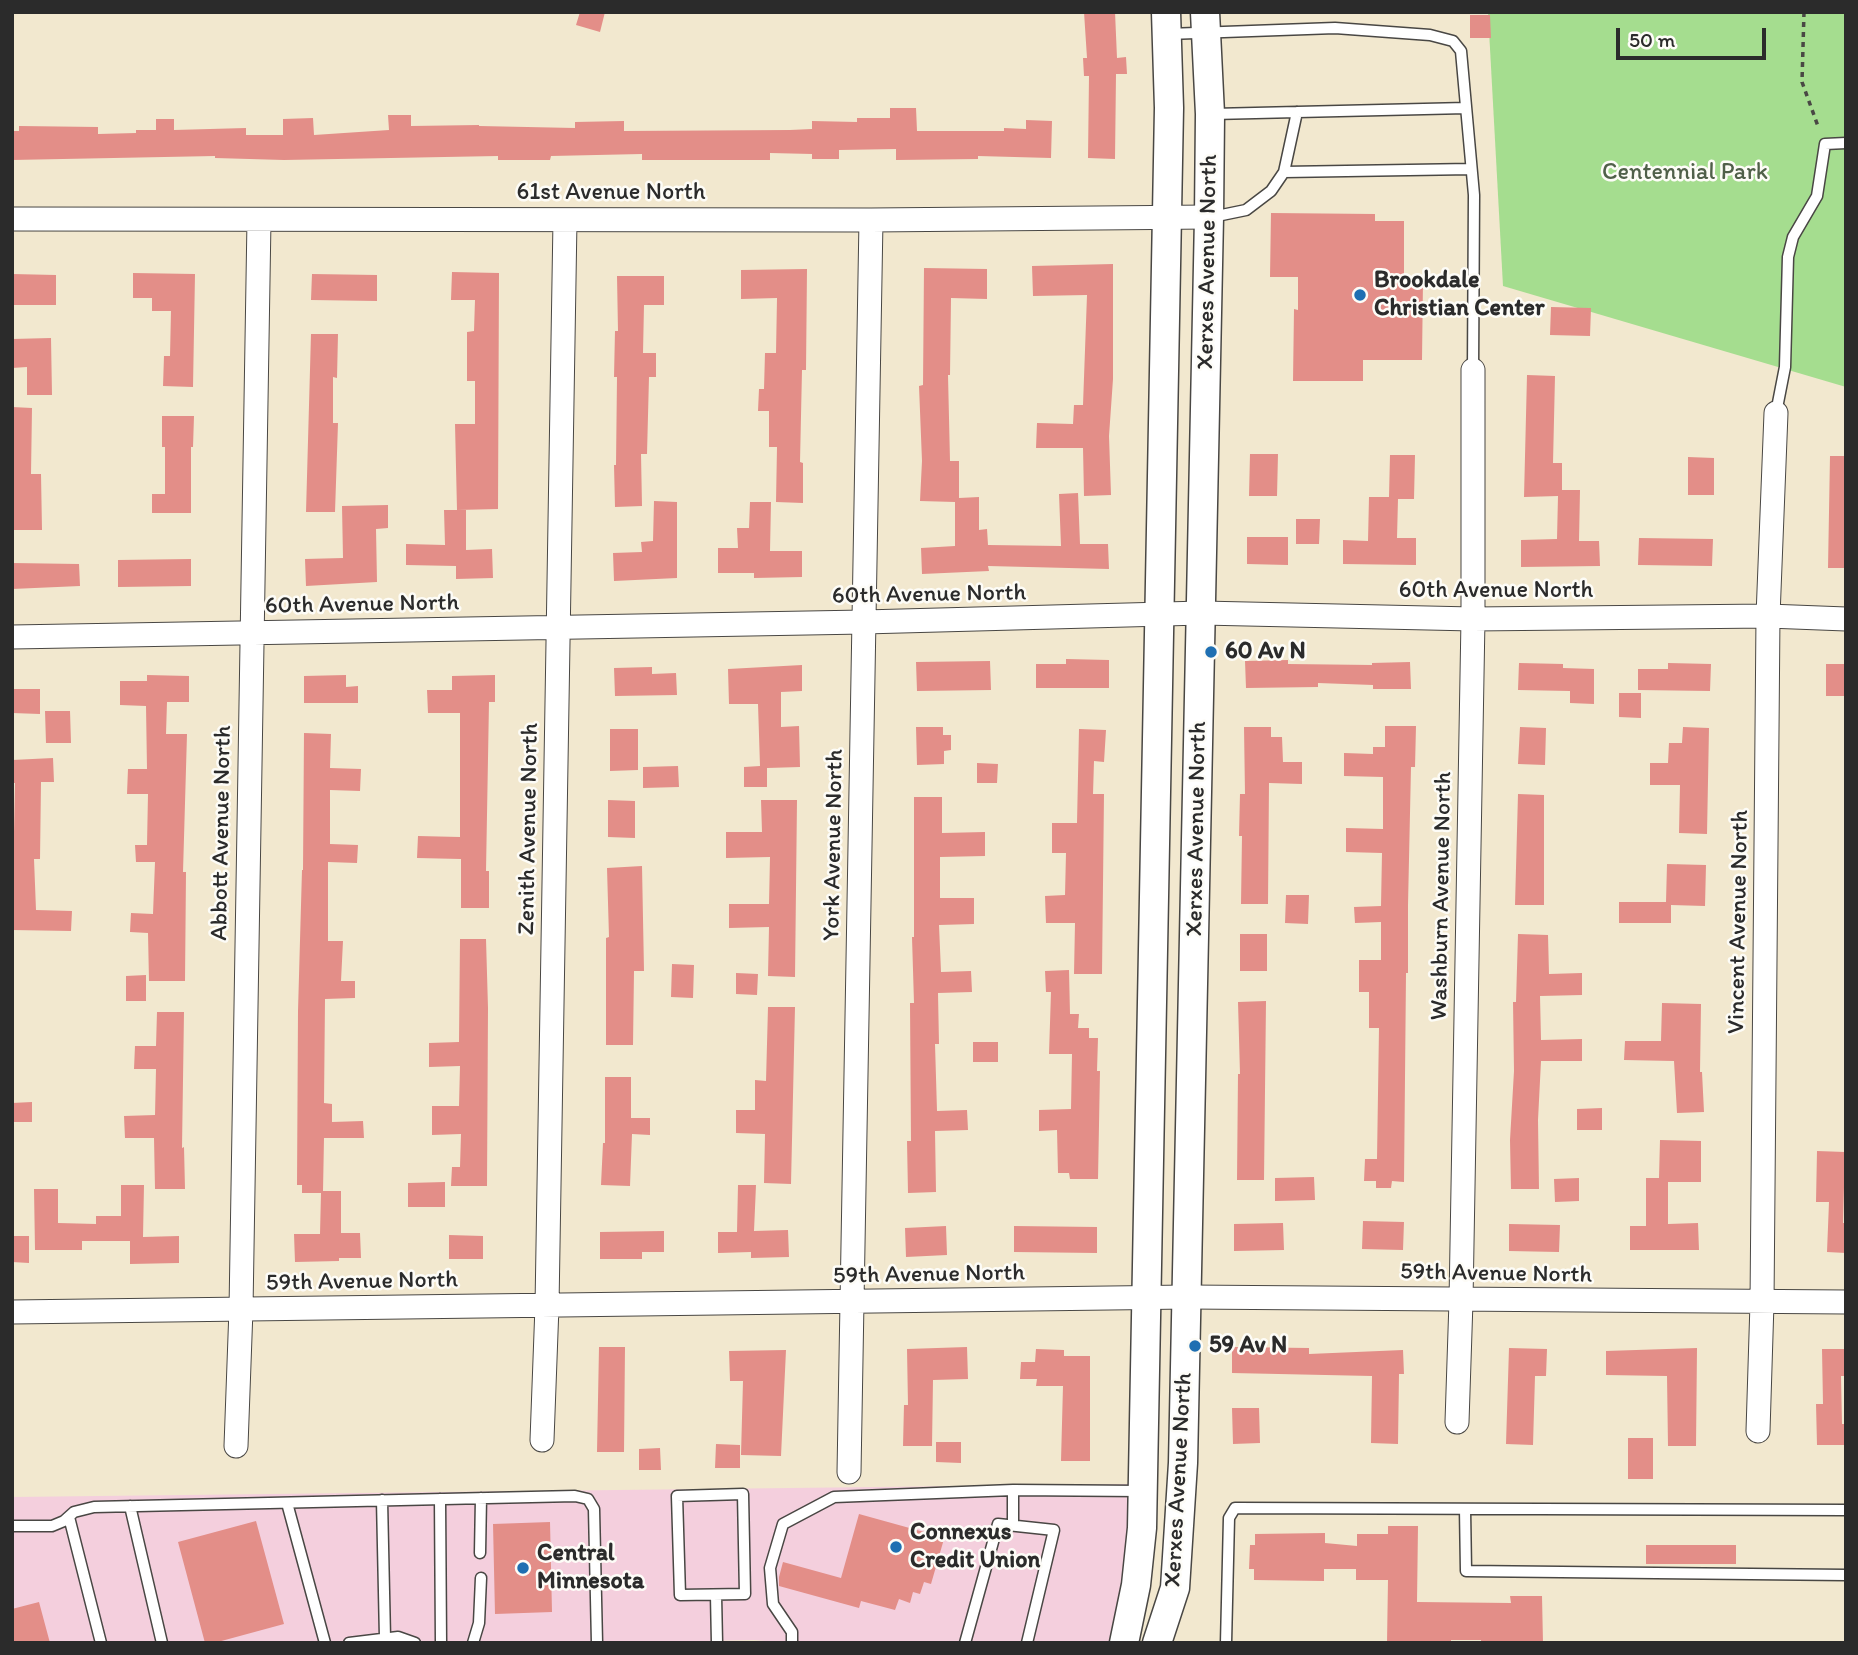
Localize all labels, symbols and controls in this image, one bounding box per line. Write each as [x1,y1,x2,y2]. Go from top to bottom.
scale bar [1620,14,1770,58]
text: 50 m [1629,27,1675,52]
street label: Xerxes Avenue North [1192,154,1224,370]
park label: Centennial Park [1602,159,1768,187]
street label: 61st Avenue North [516,179,706,207]
place label: Brookdale Christian Center [1374,267,1544,323]
marker: Brookdale Christian Center [1352,287,1368,303]
street label: 60th Avenue North [1399,577,1593,605]
street label: 60th Avenue North [832,579,1026,611]
street label: 60th Avenue North [265,589,459,621]
place label: 60 Av N [1225,638,1306,666]
marker: 60 Av N [1203,644,1219,660]
street label: Xerxes Avenue North [1181,721,1213,937]
street label: Zenith Avenue North [513,723,545,935]
street label: Abbott Avenue North [206,725,238,941]
street label: York Avenue North [818,749,850,941]
street label: Washburn Avenue North [1425,771,1459,1021]
street label: Vincent Avenue North [1723,810,1755,1034]
street label: 59th Avenue North [1400,1258,1592,1290]
street label: 59th Avenue North [833,1259,1025,1291]
street label: 59th Avenue North [266,1266,458,1298]
place label: 59 Av N [1209,1332,1287,1360]
marker: 59 Av N [1187,1338,1203,1354]
street label: Xerxes Avenue North [1159,1372,1199,1588]
place label: Connexus Credit Union [910,1519,1040,1575]
marker: Connexus Credit Union [888,1539,904,1555]
place label: Central Minnesota [537,1540,644,1596]
marker: Central Minnesota [515,1560,531,1576]

